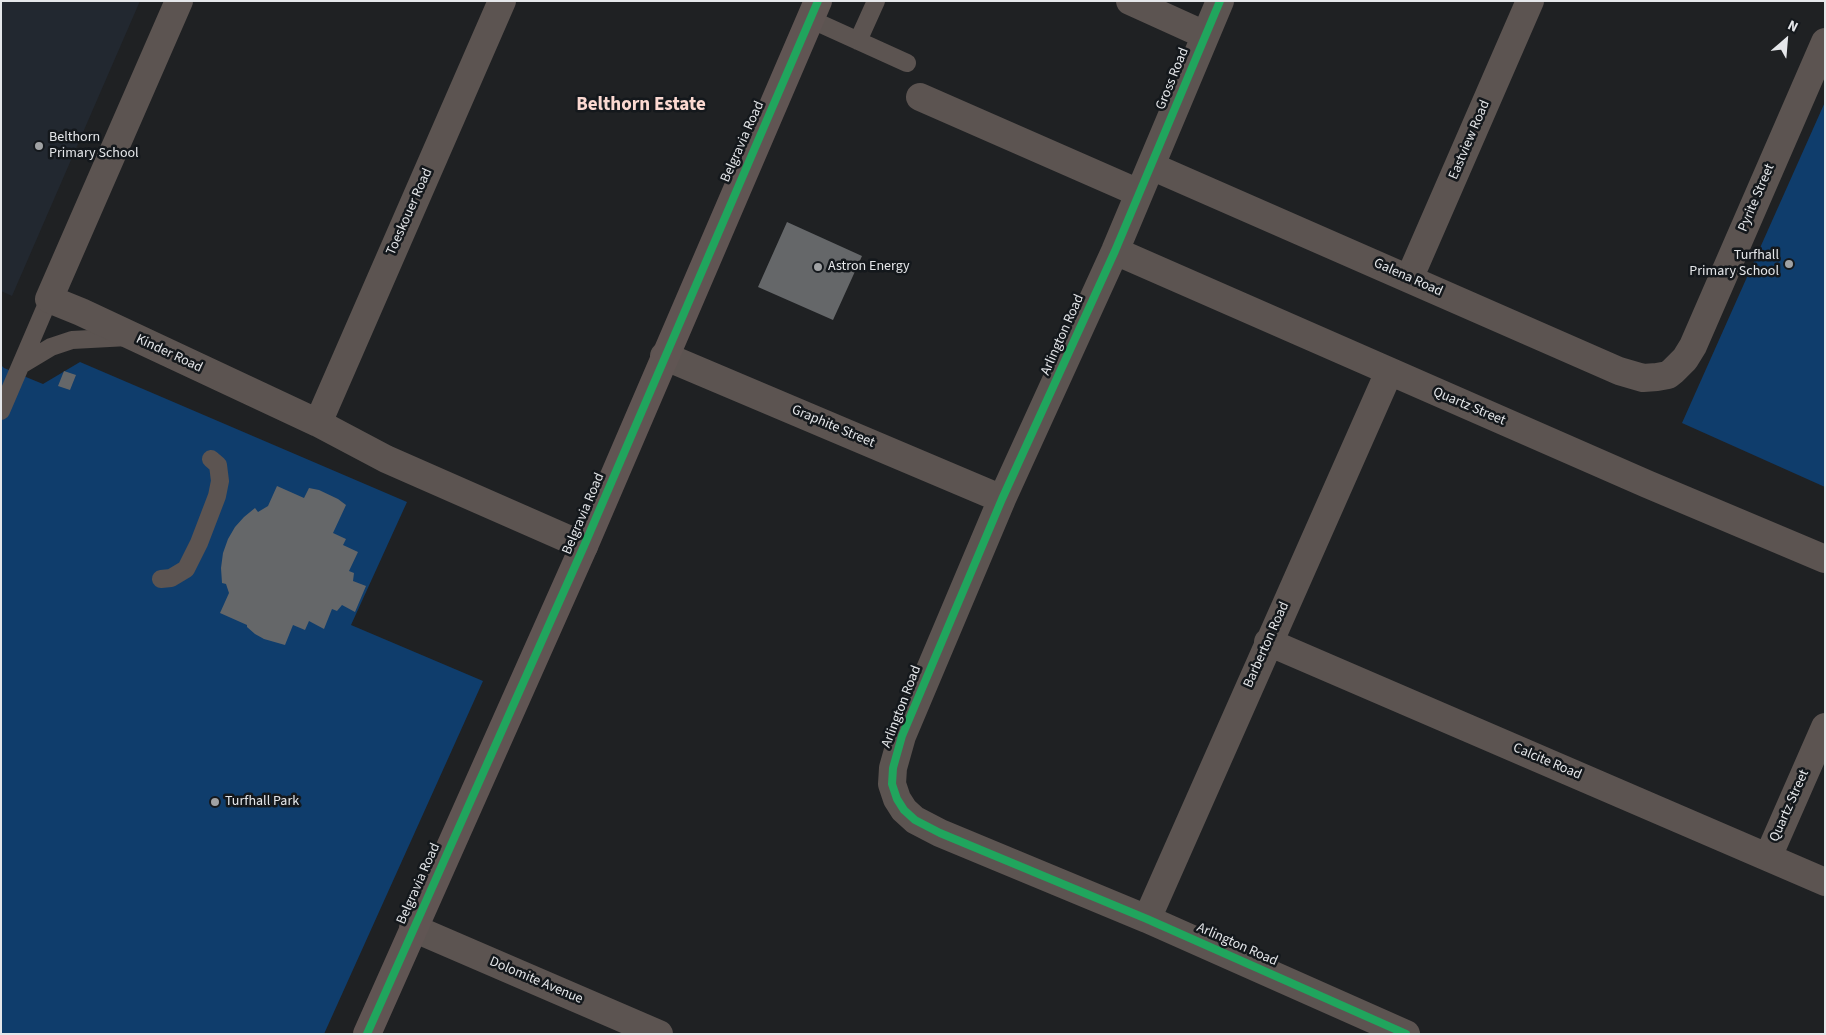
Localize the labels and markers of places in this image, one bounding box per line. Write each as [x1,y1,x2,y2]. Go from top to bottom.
place label: Belthorn Primary School [49,130,139,162]
marker: Belthorn Primary School [33,140,45,152]
place label: Turfhall Primary School [1689,248,1779,280]
marker: Turfhall Primary School [1783,258,1795,270]
place label: Astron Energy [828,259,910,275]
marker: Astron Energy [812,261,824,273]
place label: Turfhall Park [225,794,299,810]
marker: Turfhall Park [209,796,221,808]

